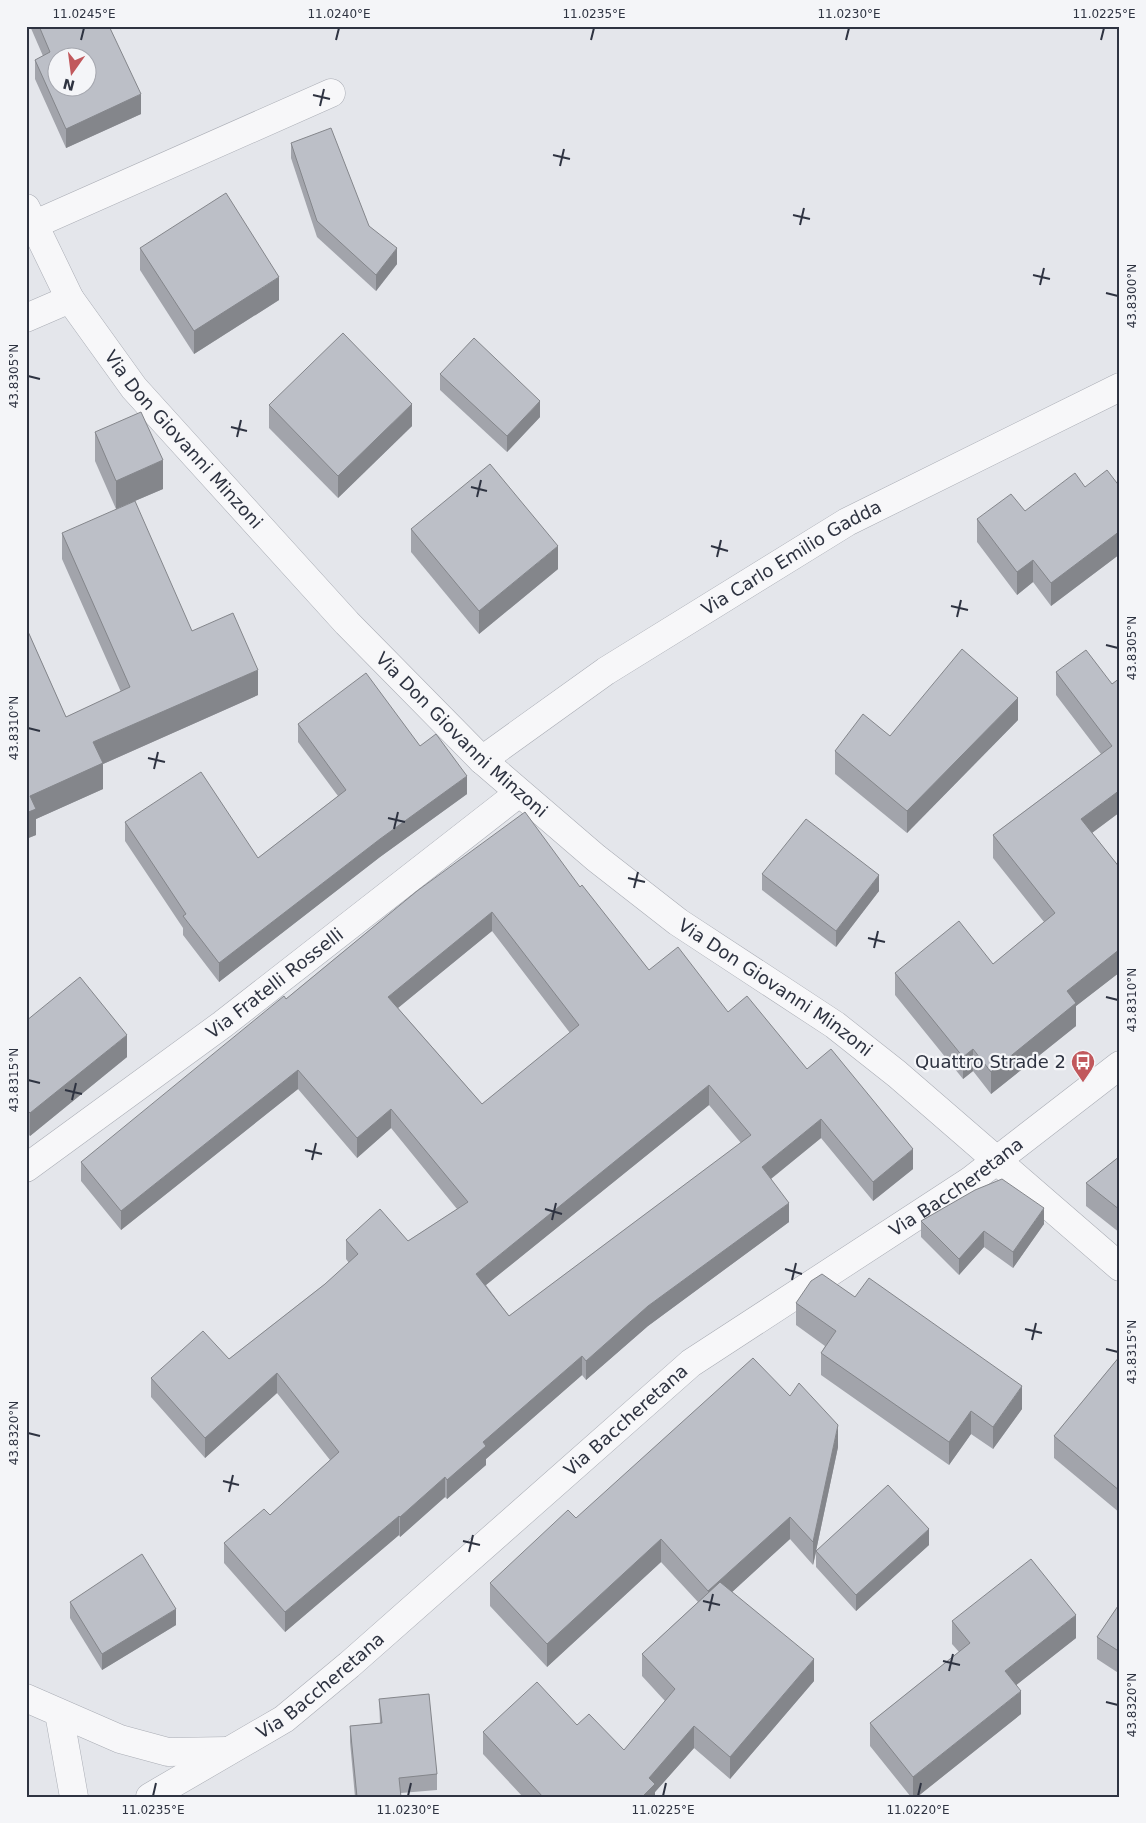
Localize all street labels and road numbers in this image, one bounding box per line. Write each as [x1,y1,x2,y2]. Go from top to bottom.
street label: Via Don Giovanni Minzoni [100,346,267,533]
street label: Via Carlo Emilio Gadda [697,496,885,619]
street label: Via Don Giovanni Minzoni [372,647,552,822]
street label: Via Don Giovanni Minzoni [675,914,877,1061]
street label: Via Fratelli Rosselli [202,923,347,1043]
street label: Via Baccheretana [885,1133,1027,1241]
street label: Via Baccheretana [559,1360,692,1480]
street label: Via Baccheretana [252,1628,388,1743]

